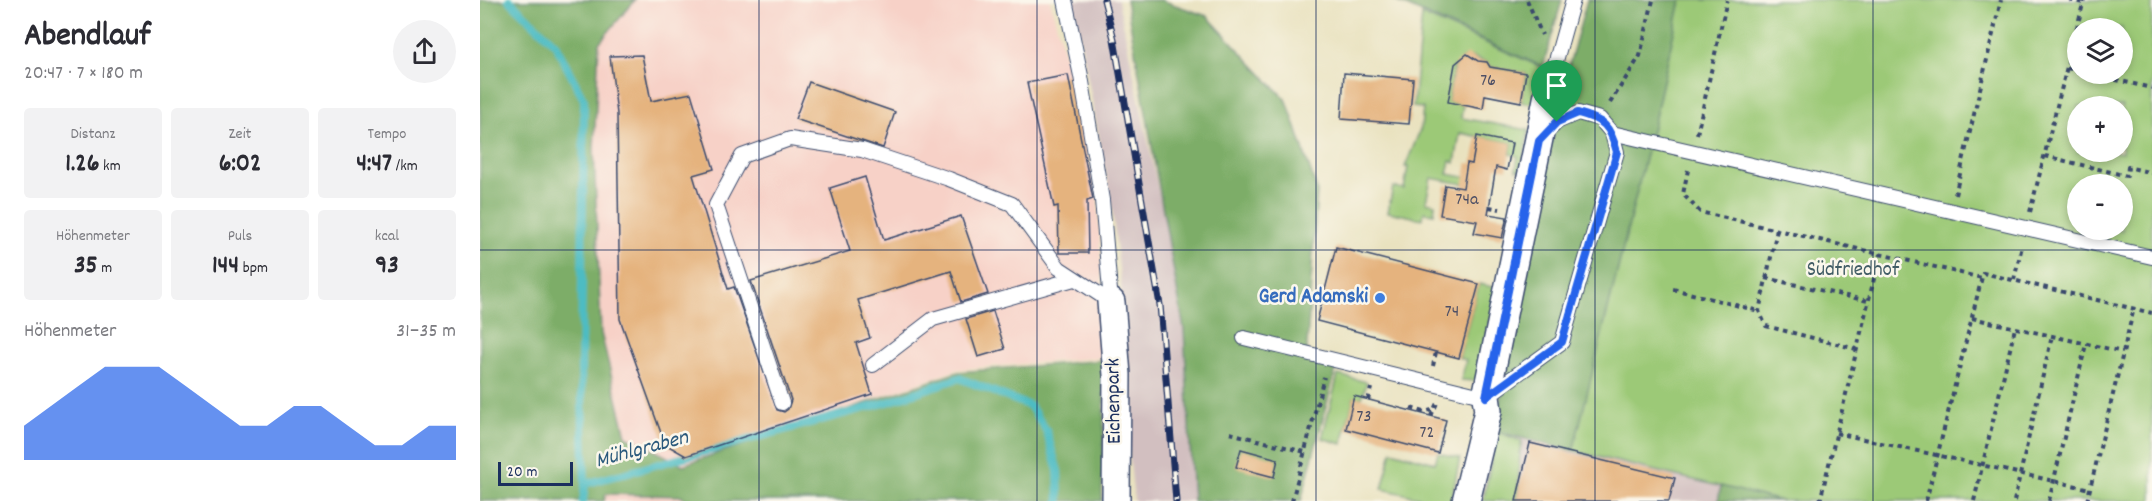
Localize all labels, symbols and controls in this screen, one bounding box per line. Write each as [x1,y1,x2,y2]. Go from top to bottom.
text: Abendlauf [24,14,151,61]
map controls [2067,18,2133,240]
button: layers [2067,18,2133,84]
button: share [393,20,456,83]
text: 20:47 · 7 × 180 m [24,60,143,88]
pin [1531,60,1582,122]
house number: 76 [1480,69,1496,94]
icon: arrive [1540,69,1573,102]
button: + [2067,96,2133,162]
text: Distanz [71,123,115,146]
text: Zeit [229,123,251,146]
text: Tempo [368,123,406,146]
text: 1.26 [65,146,99,183]
text: 6:02 [219,146,261,183]
text: 4:47 [356,146,392,183]
text: km [99,155,121,178]
text: /km [392,155,418,178]
button: − [2067,174,2133,240]
house number: 74a [1456,188,1479,213]
text: Höhenmeter [56,225,130,248]
text: Puls [228,225,252,248]
text: kcal [375,225,399,248]
text: 35 [74,248,97,285]
text: 144 [212,248,239,285]
text: 93 [375,248,399,285]
park label: Südfriedhof [1807,256,1900,286]
text: m [97,257,112,280]
text: bpm [239,257,268,280]
place label: Gerd Adamski [1259,283,1368,313]
marker: Gerd Adamski [1373,291,1387,305]
house number: 74 [1445,300,1459,325]
text: Höhenmeter [24,318,116,346]
text: 31–35 m [396,318,456,346]
street label: Eichenpark [1099,358,1131,444]
house number: 73 [1357,405,1371,430]
house number: 72 [1420,421,1434,446]
water label: Mühlgraben [592,422,693,477]
scale bar [498,459,573,486]
text: 20 m [507,461,537,484]

